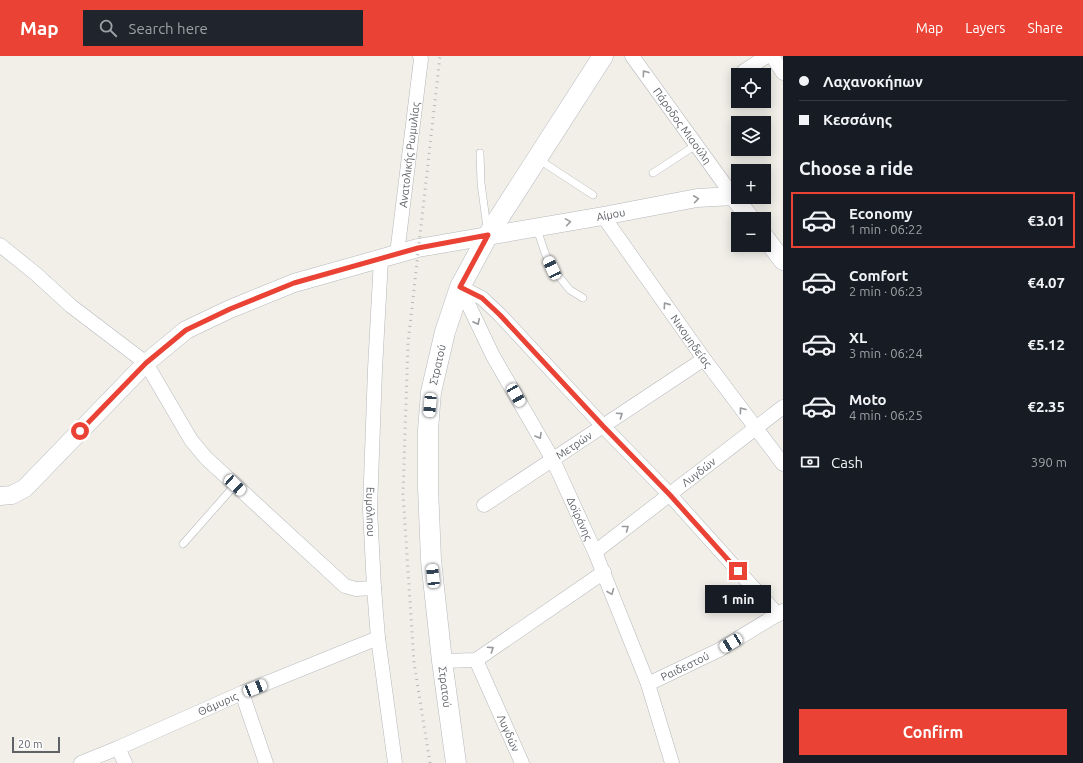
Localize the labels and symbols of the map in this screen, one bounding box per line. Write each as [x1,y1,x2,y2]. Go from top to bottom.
one-way arrow [643,71,650,78]
street label: Πάροδος Μιαούλη [651,85,714,166]
street label: Ανατολικής Ρωμυλίας [397,101,423,208]
one-way arrow [693,195,699,204]
street label: Αίμου [595,206,626,223]
one-way arrow [565,218,571,227]
car [541,255,563,281]
one-way arrow [664,303,671,310]
street label: Νικομηδείας [668,312,714,370]
one-way arrow [472,318,480,326]
street label: Στρατού [427,343,448,386]
car [505,382,527,408]
car [423,393,437,417]
one-way arrow [740,408,747,415]
one-way arrow [616,413,623,420]
route start [71,422,89,440]
street label: Μετρών [554,429,595,462]
one-way arrow [535,432,542,439]
street label: Λυγδών [679,455,719,489]
car [222,472,248,498]
street label: Ευμόλπου [364,487,377,537]
street label: Δοϊράνης [565,495,595,542]
one-way arrow [621,526,628,533]
route end [729,562,747,580]
car [426,563,440,589]
callout: 1 min [705,585,771,613]
one-way arrow [607,589,615,596]
car [718,632,744,654]
one-way arrow [487,646,494,654]
street label: Ραιδεστού [659,650,711,683]
street label: Στρατού [437,666,453,708]
car [242,678,268,698]
street label: Θάμυρις [196,690,240,718]
street label: Λυγδών [495,713,522,754]
scale bar [12,735,60,754]

